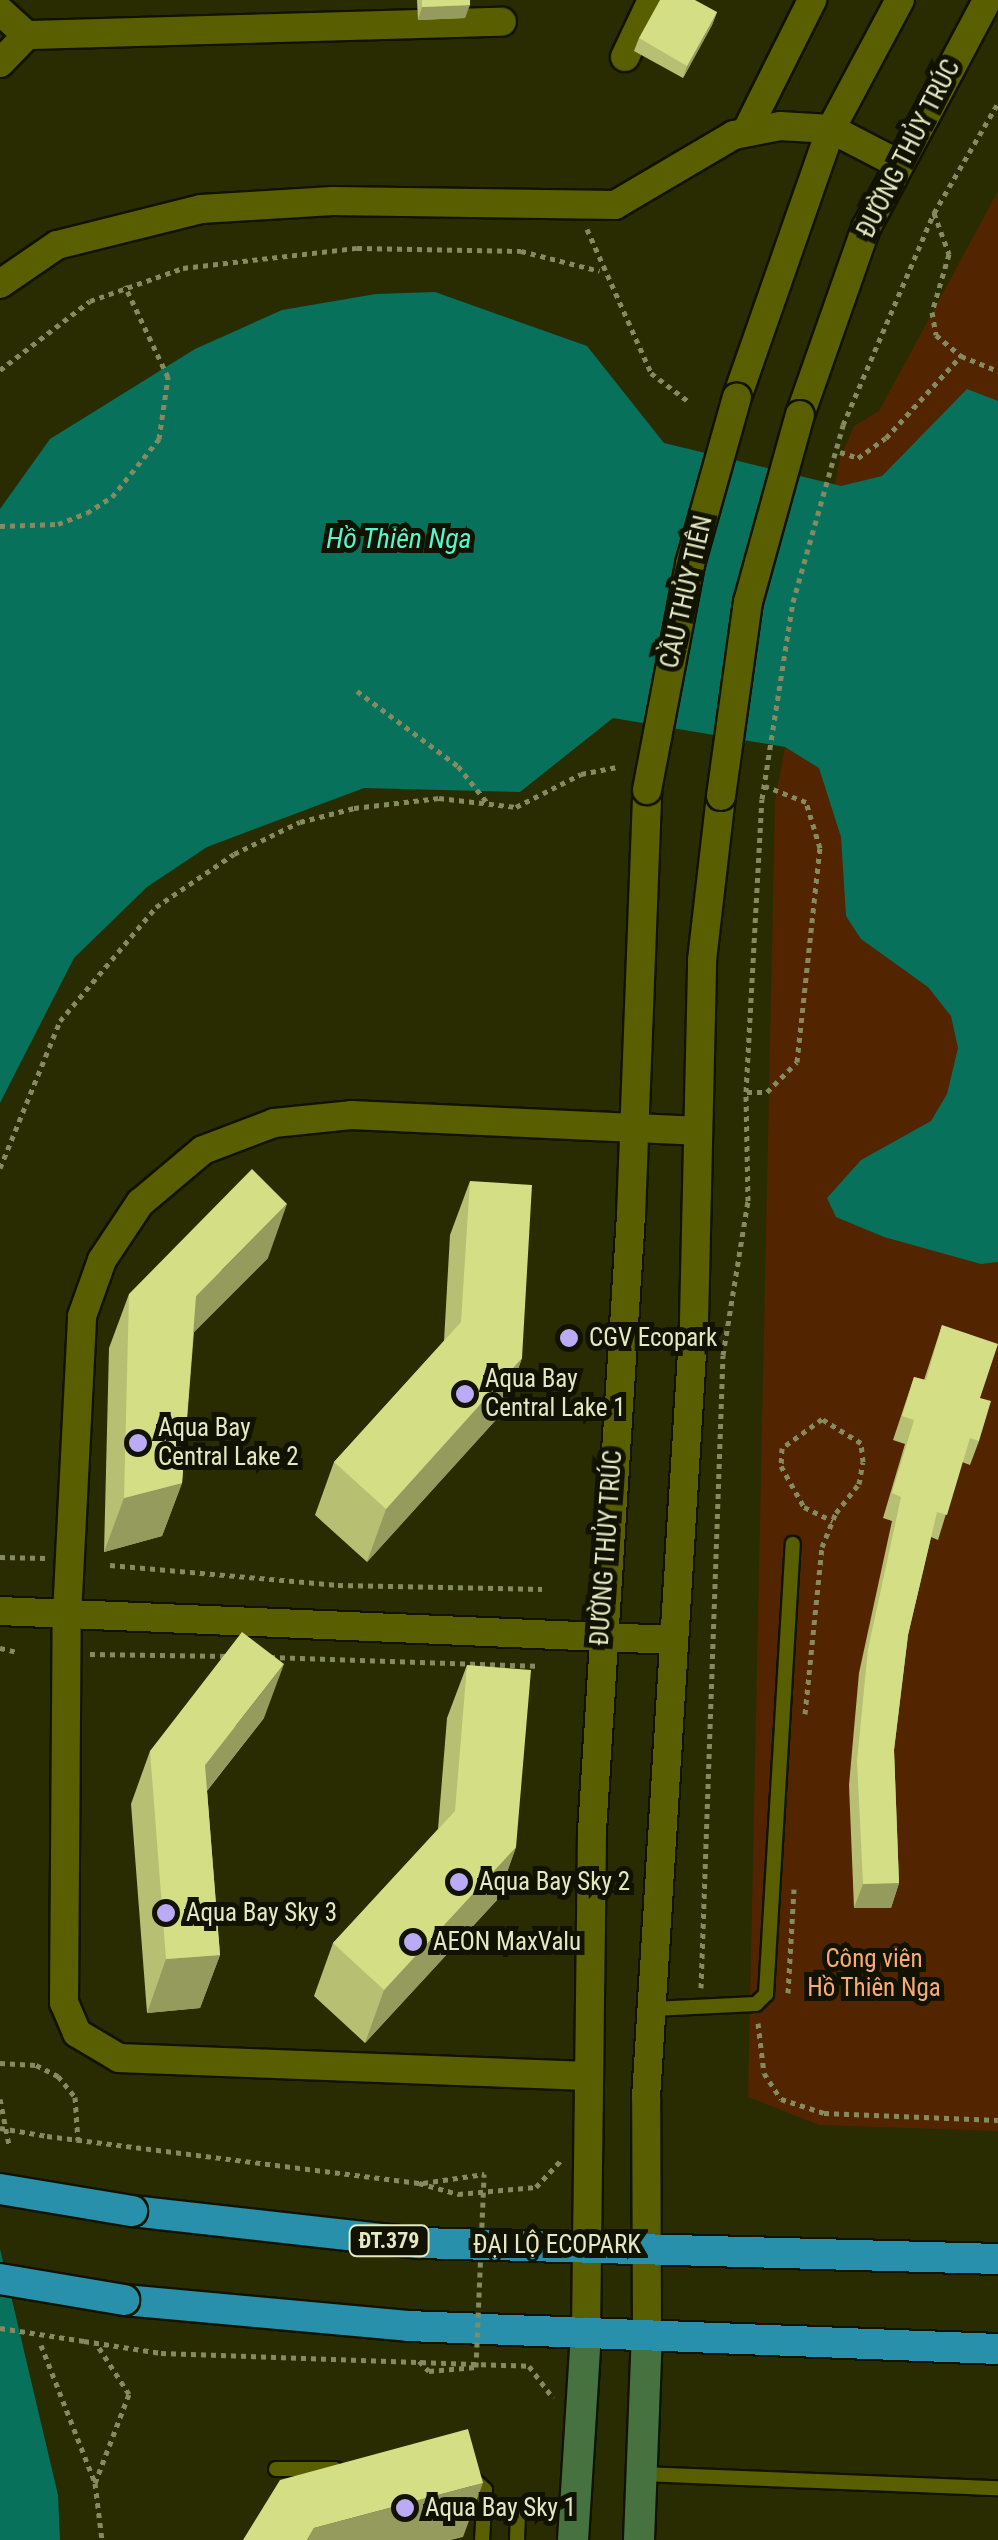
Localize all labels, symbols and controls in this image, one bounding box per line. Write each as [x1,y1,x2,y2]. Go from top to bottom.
street label: ĐƯỜNG THỦY TRÚC [851,55,967,243]
street label: CẦU THỦY TIÊN [655,512,719,672]
water label: Hồ Thiên Nga [326,522,472,556]
place label: CGV Ecopark [589,1323,717,1353]
marker: CGV Ecopark [558,1327,580,1349]
place label: Aqua Bay Central Lake 1 [485,1365,626,1424]
marker: Aqua Bay Central Lake 1 [454,1383,476,1405]
place label: Aqua Bay Central Lake 2 [158,1414,299,1473]
marker: Aqua Bay Central Lake 2 [127,1432,149,1454]
street label: ĐƯỜNG THỦY TRÚC [585,1449,629,1647]
place label: Aqua Bay Sky 2 [479,1867,630,1897]
marker: Aqua Bay Sky 2 [448,1871,470,1893]
place label: Aqua Bay Sky 3 [186,1898,337,1928]
marker: Aqua Bay Sky 3 [155,1902,177,1924]
place label: AEON MaxValu [433,1927,581,1957]
marker: AEON MaxValu [402,1931,424,1953]
park label: Công viên Hồ Thiên Nga [807,1945,941,2004]
road number: ĐT.379 [346,2224,432,2258]
street label: ĐẠI LỘ ECOPARK [473,2230,641,2260]
place label: Aqua Bay Sky 1 [425,2493,576,2523]
marker: Aqua Bay Sky 1 [394,2497,416,2519]

